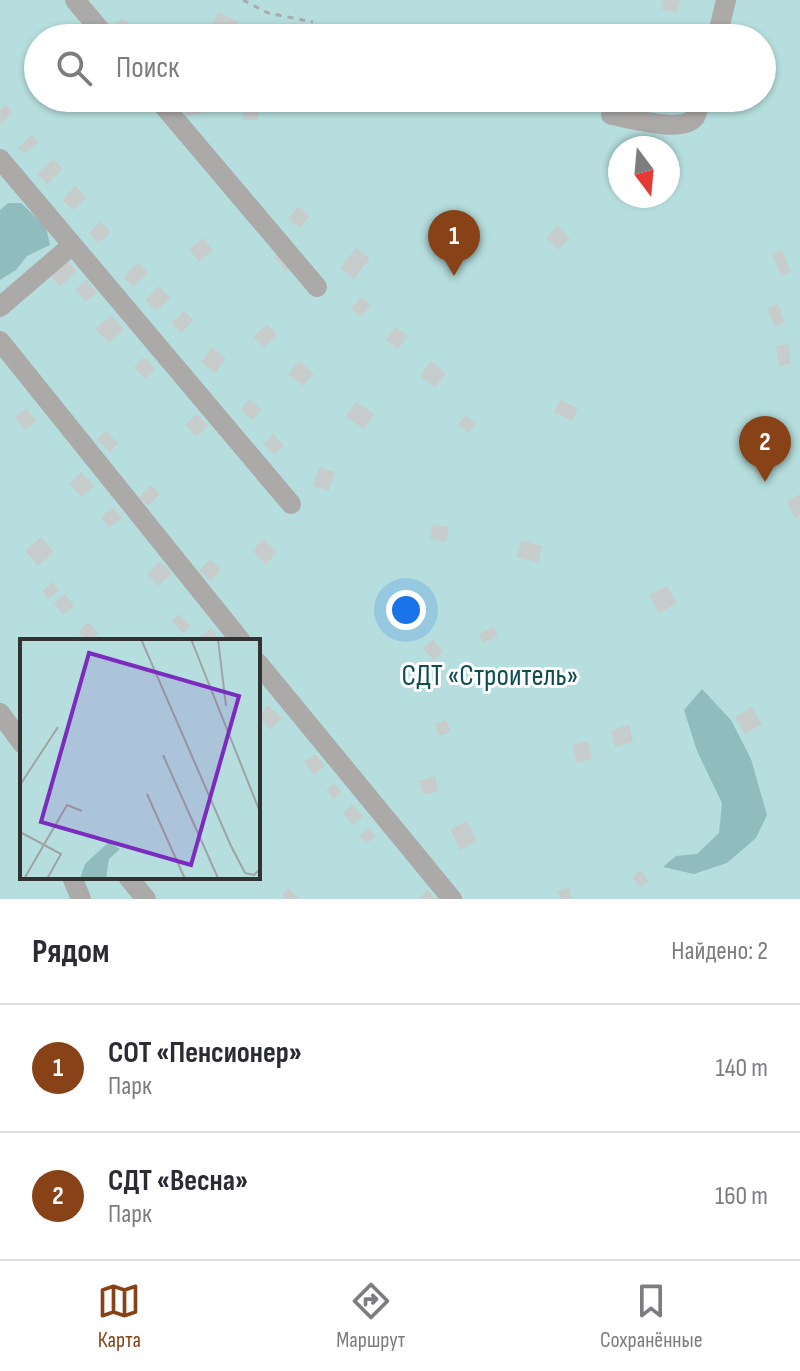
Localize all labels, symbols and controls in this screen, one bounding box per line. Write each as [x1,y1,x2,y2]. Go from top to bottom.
search box [24,24,776,112]
icon: search [52,46,96,90]
text: Поиск [116,50,179,86]
north arrow [608,136,680,208]
pin: 1 [428,210,480,276]
pin: 2 [739,416,791,482]
your location [386,590,426,630]
inset map [20,639,260,879]
park label: СДТ «Строитель» [402,658,578,694]
text: Рядом [32,931,110,972]
text: Найдено: 2 [671,936,768,967]
text: СОТ «Пенсионер» [108,1035,302,1071]
text: 1 [53,1053,63,1084]
text: 140 m [716,1053,768,1084]
text: Парк [108,1071,152,1102]
text: СДТ «Весна» [108,1163,248,1199]
text: 2 [52,1181,64,1212]
text: 160 m [715,1181,768,1212]
text: Парк [108,1199,152,1230]
tab: Карта [97,1279,141,1354]
tab: Маршрут [336,1279,405,1354]
tab: Сохранённые [600,1279,703,1354]

